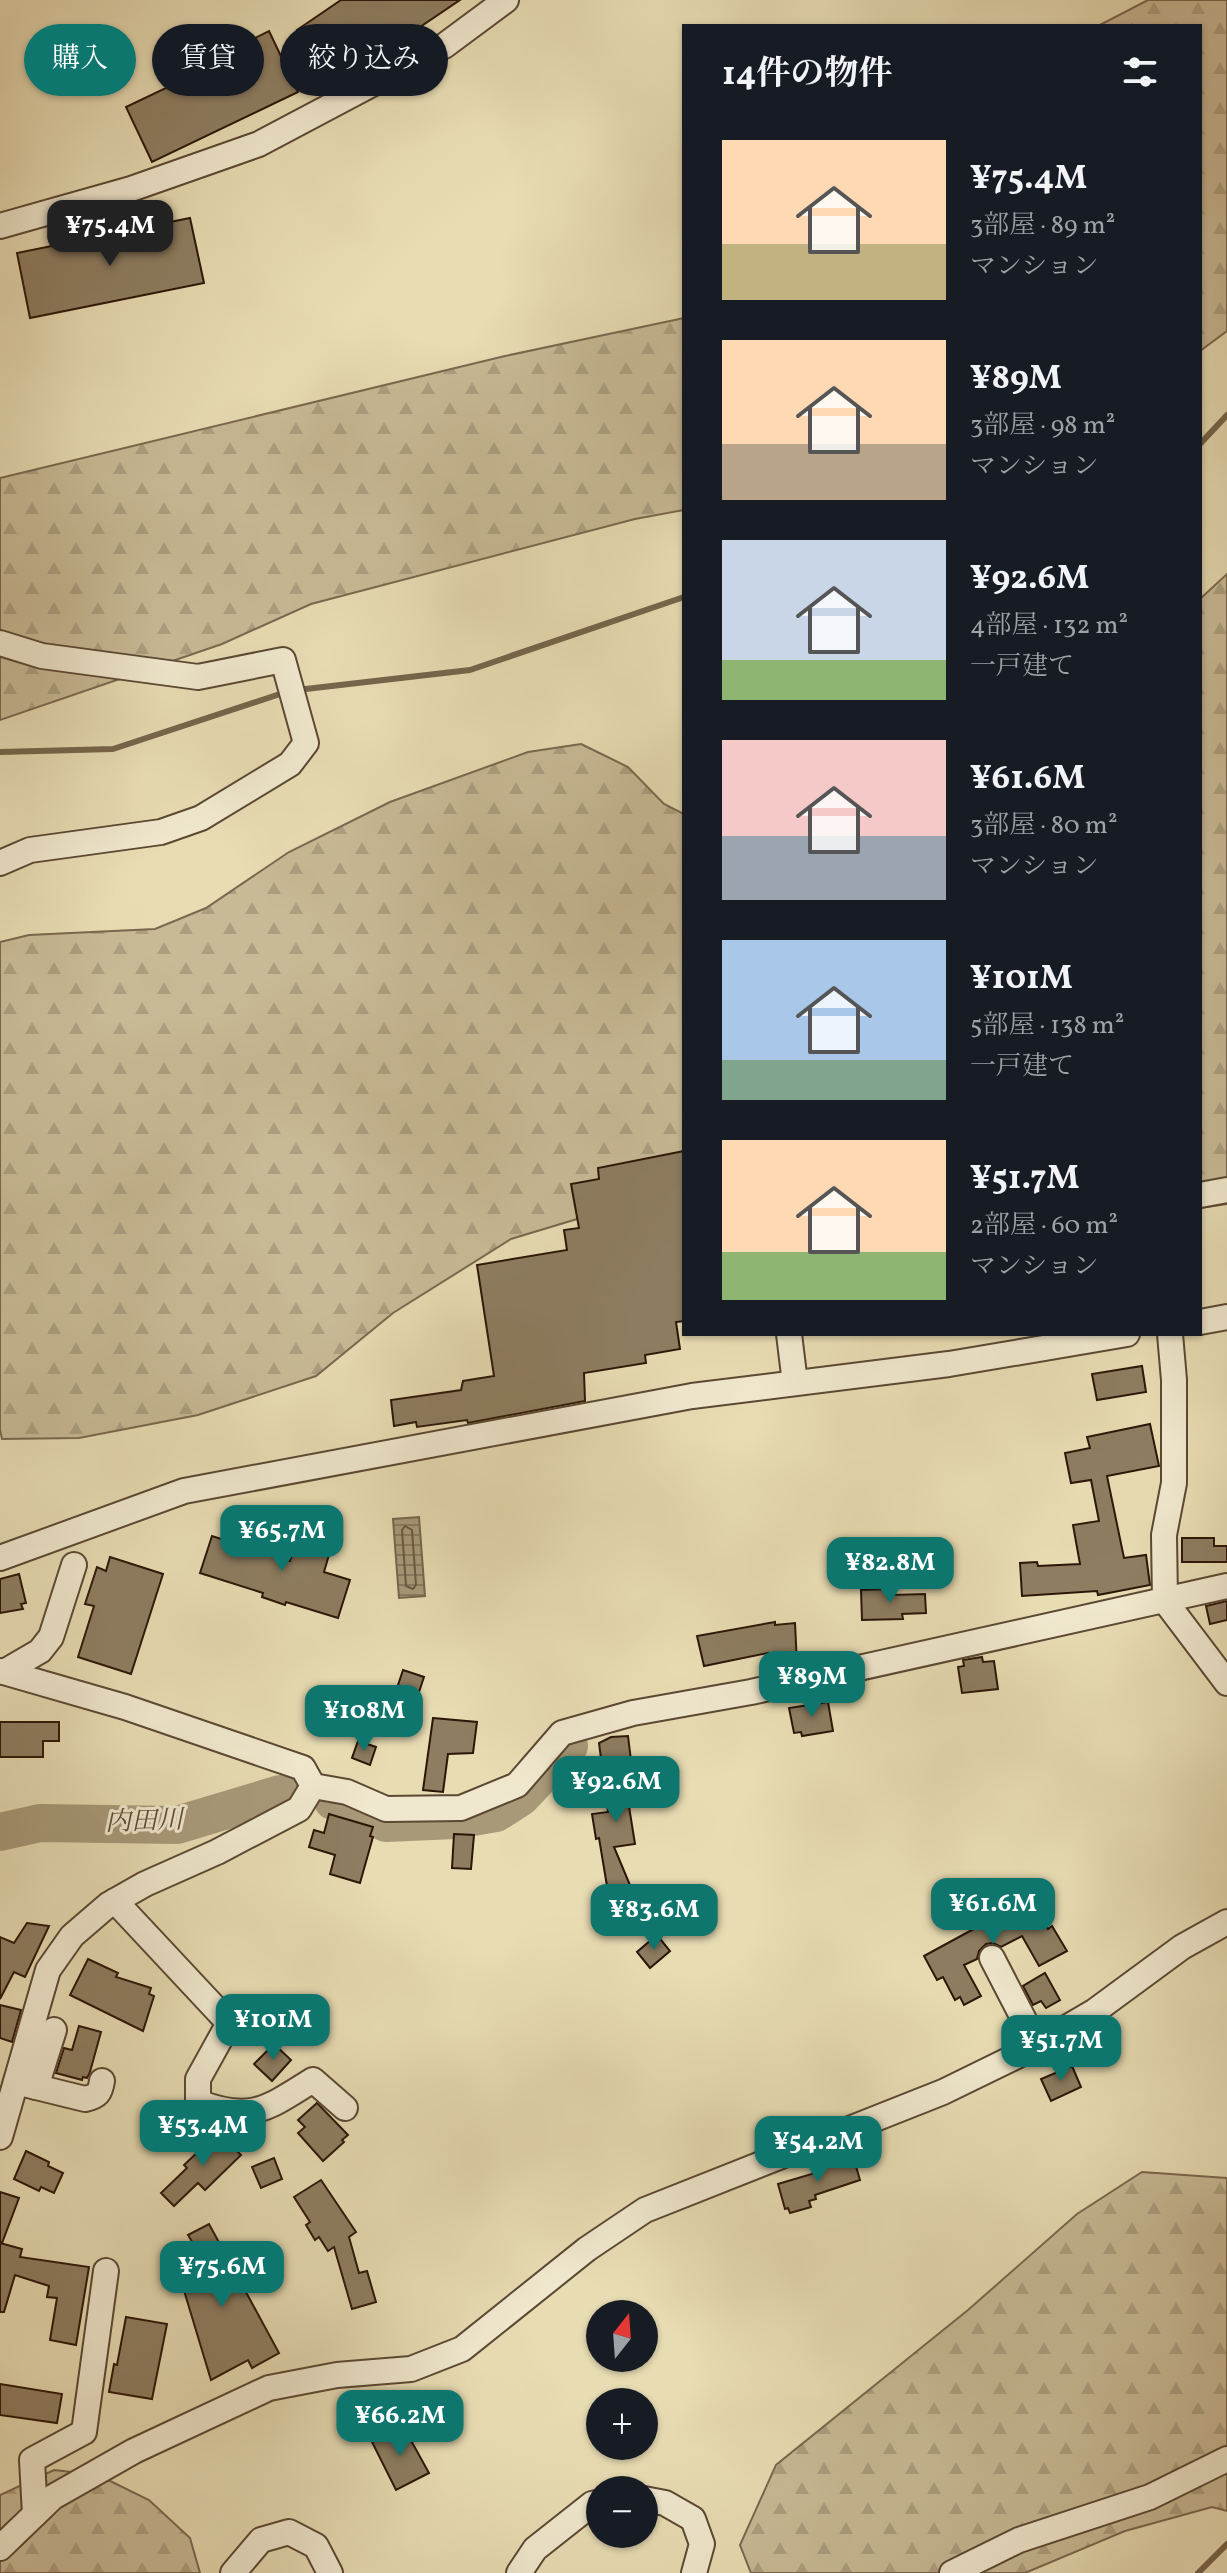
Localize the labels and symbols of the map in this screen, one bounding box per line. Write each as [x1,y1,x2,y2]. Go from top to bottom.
pin: ¥75.4M [45,200,175,268]
pin: ¥65.7M [217,1505,347,1573]
pin: ¥82.8M [825,1537,955,1605]
pin: ¥89M [765,1651,859,1719]
pin: ¥108M [308,1685,420,1753]
pin: ¥92.6M [551,1756,681,1824]
water label: 内田川 [104,1803,187,1841]
pin: ¥61.6M [928,1878,1058,1946]
pin: ¥83.6M [589,1884,719,1952]
pin: ¥101M [217,1994,329,2062]
pin: ¥51.7M [996,2015,1126,2083]
pin: ¥53.4M [138,2100,268,2168]
pin: ¥54.2M [753,2116,883,2184]
pin: ¥75.6M [157,2241,287,2309]
north arrow [586,2300,658,2372]
pin: ¥66.2M [335,2390,465,2458]

